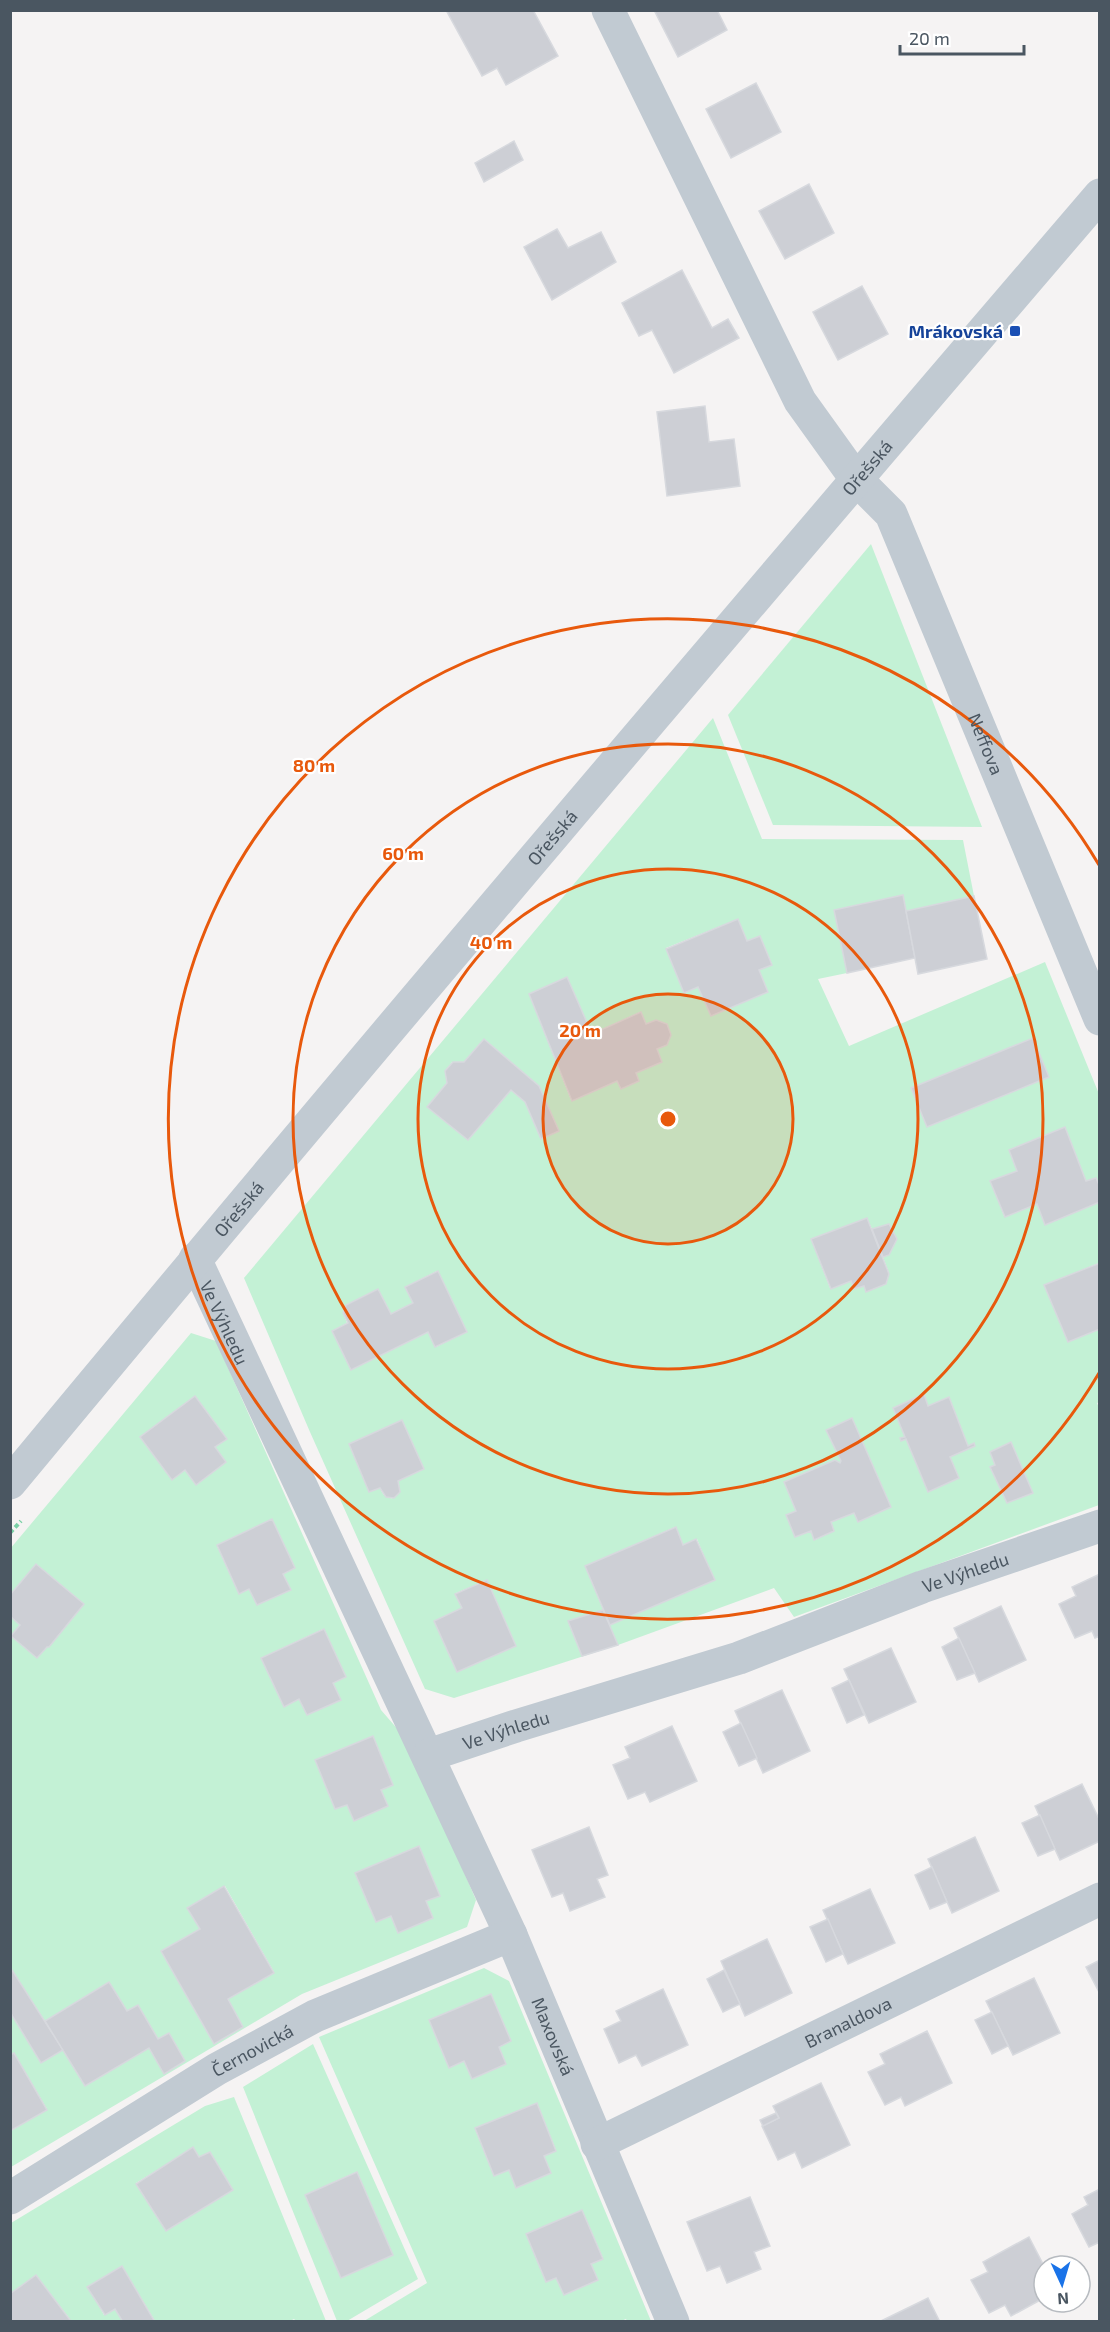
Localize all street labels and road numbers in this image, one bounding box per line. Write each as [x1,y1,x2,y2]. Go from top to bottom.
street label: Ořešská [837,435,897,499]
street label: Neffova [964,710,1009,778]
street label: Ořešská [522,805,582,870]
street label: Ořešská [209,1176,268,1241]
street label: Ve Výhledu [196,1277,254,1368]
street label: Ve Výhledu [919,1547,1012,1597]
street label: Ve Výhledu [460,1705,552,1754]
street label: Branaldova [801,1991,895,2052]
street label: Maxovská [527,1994,580,2079]
street label: Černovická [208,2019,297,2081]

